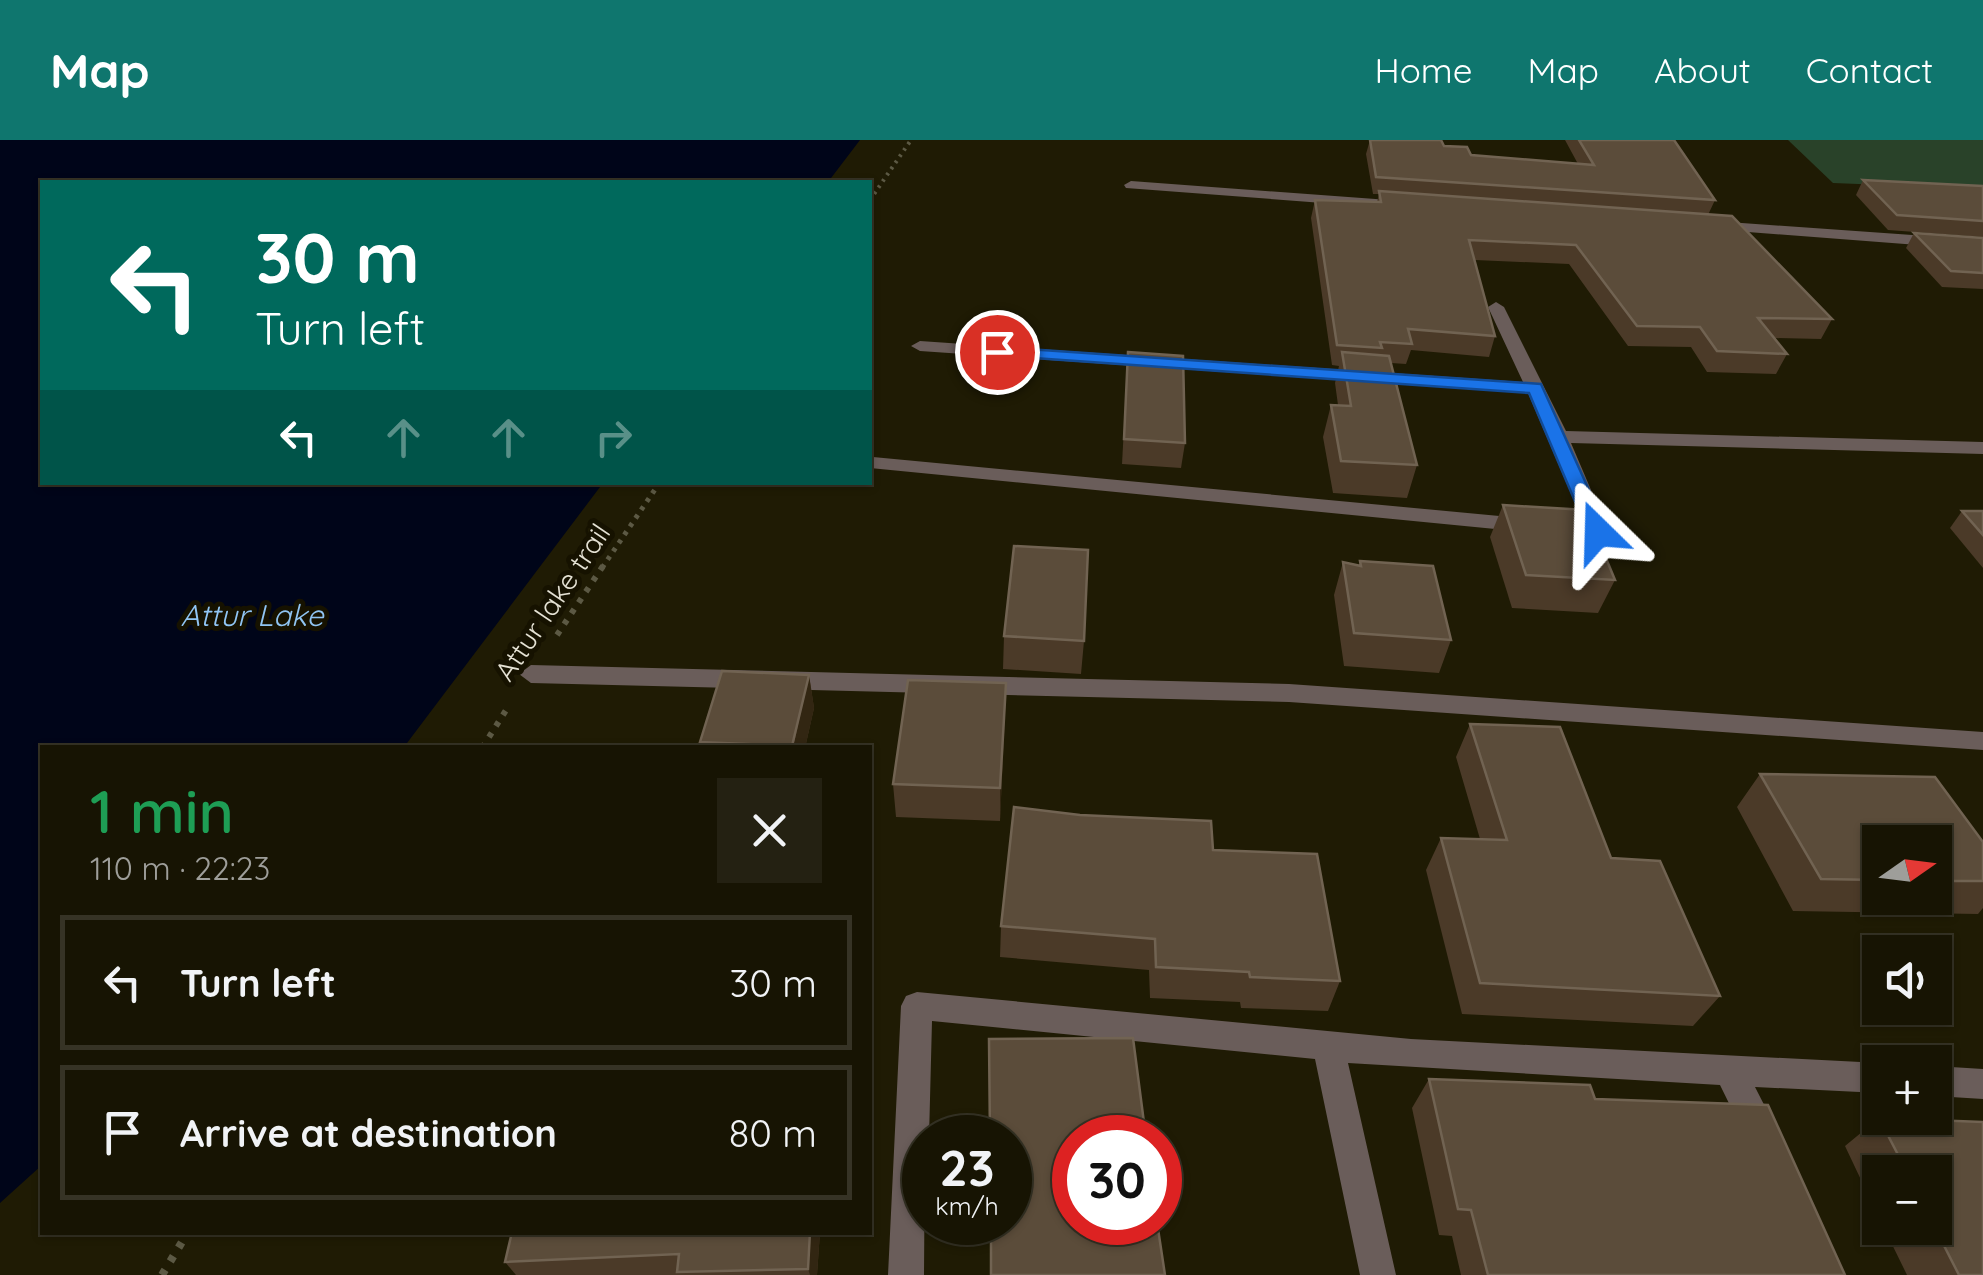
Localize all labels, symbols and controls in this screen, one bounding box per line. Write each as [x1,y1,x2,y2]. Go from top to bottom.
text: Map [50,40,150,100]
text: Home [1375,48,1473,92]
text: Map [1528,48,1599,92]
text: About [1654,48,1751,92]
text: Contact [1806,48,1933,92]
text: 30 m [255,213,420,301]
icon: left [90,220,220,350]
text: Turn left [255,300,425,356]
pin [955,310,1040,395]
icon: arrive [970,325,1025,380]
icon: left [271,410,326,465]
icon: ahead [376,410,431,465]
icon: ahead [481,410,536,465]
icon: right [586,410,641,465]
position arrow [1546,480,1650,584]
street label: Attur lake trail [487,517,617,687]
water label: Attur Lake [181,596,324,634]
text: 1 min [90,773,234,848]
button: close [717,778,822,883]
north arrow [1862,825,1952,915]
map controls [1862,825,1952,1245]
text: 110 m · 22:23 [90,848,270,888]
button: sound [1862,935,1952,1025]
icon: left [95,955,150,1010]
text: Turn left [180,959,336,1007]
text: 30 m [729,959,817,1007]
button: + [1862,1045,1952,1135]
icon: arrive [95,1105,150,1160]
text: Arrive at destination [180,1109,557,1157]
text: 80 m [729,1109,817,1157]
speed limit sign: 30 [1052,1115,1182,1245]
text: 23 [939,1136,995,1199]
button: − [1862,1155,1952,1245]
text: km/h [935,1190,999,1221]

